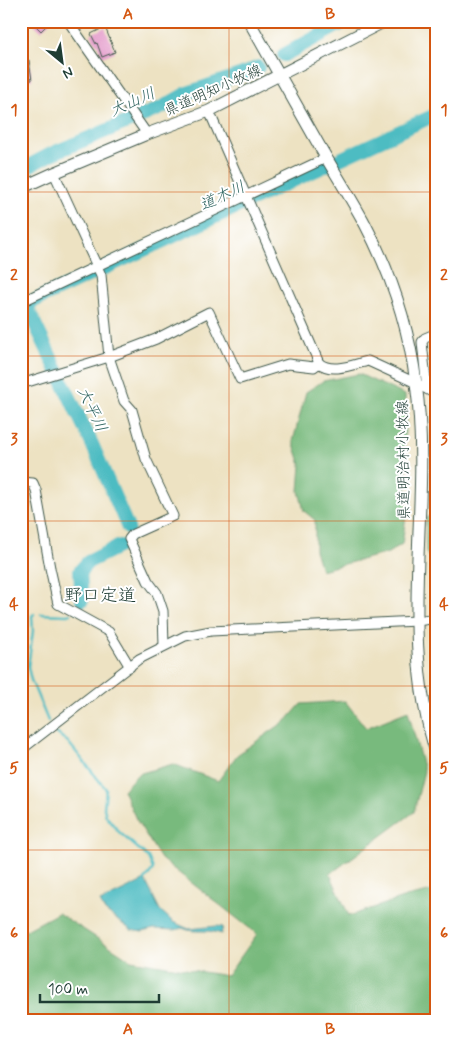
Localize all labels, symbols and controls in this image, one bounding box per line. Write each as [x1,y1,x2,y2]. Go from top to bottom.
text: A [123,4,133,25]
text: B [325,4,335,25]
north arrow [38,38,88,88]
street label: 県道明知小牧線 [161,60,265,121]
text: N [59,62,76,83]
water label: 大山川 [106,83,159,122]
text: 1 [10,100,18,121]
text: 1 [440,100,448,121]
water label: 道木川 [196,177,249,216]
text: 2 [10,265,18,286]
text: 2 [440,265,448,286]
water label: 大平川 [72,383,111,436]
street label: 県道明治村小牧線 [393,400,415,520]
text: 3 [10,429,18,450]
text: 3 [440,429,448,450]
district label: 野口定道 [64,584,136,608]
text: 4 [9,594,19,615]
text: 4 [439,594,449,615]
text: 5 [9,758,19,779]
text: 5 [439,758,449,779]
text: 6 [10,923,18,944]
text: 6 [440,923,448,944]
scale bar [40,972,159,1004]
text: 100 m [48,980,88,1000]
text: A [123,1019,133,1040]
text: B [325,1019,335,1040]

